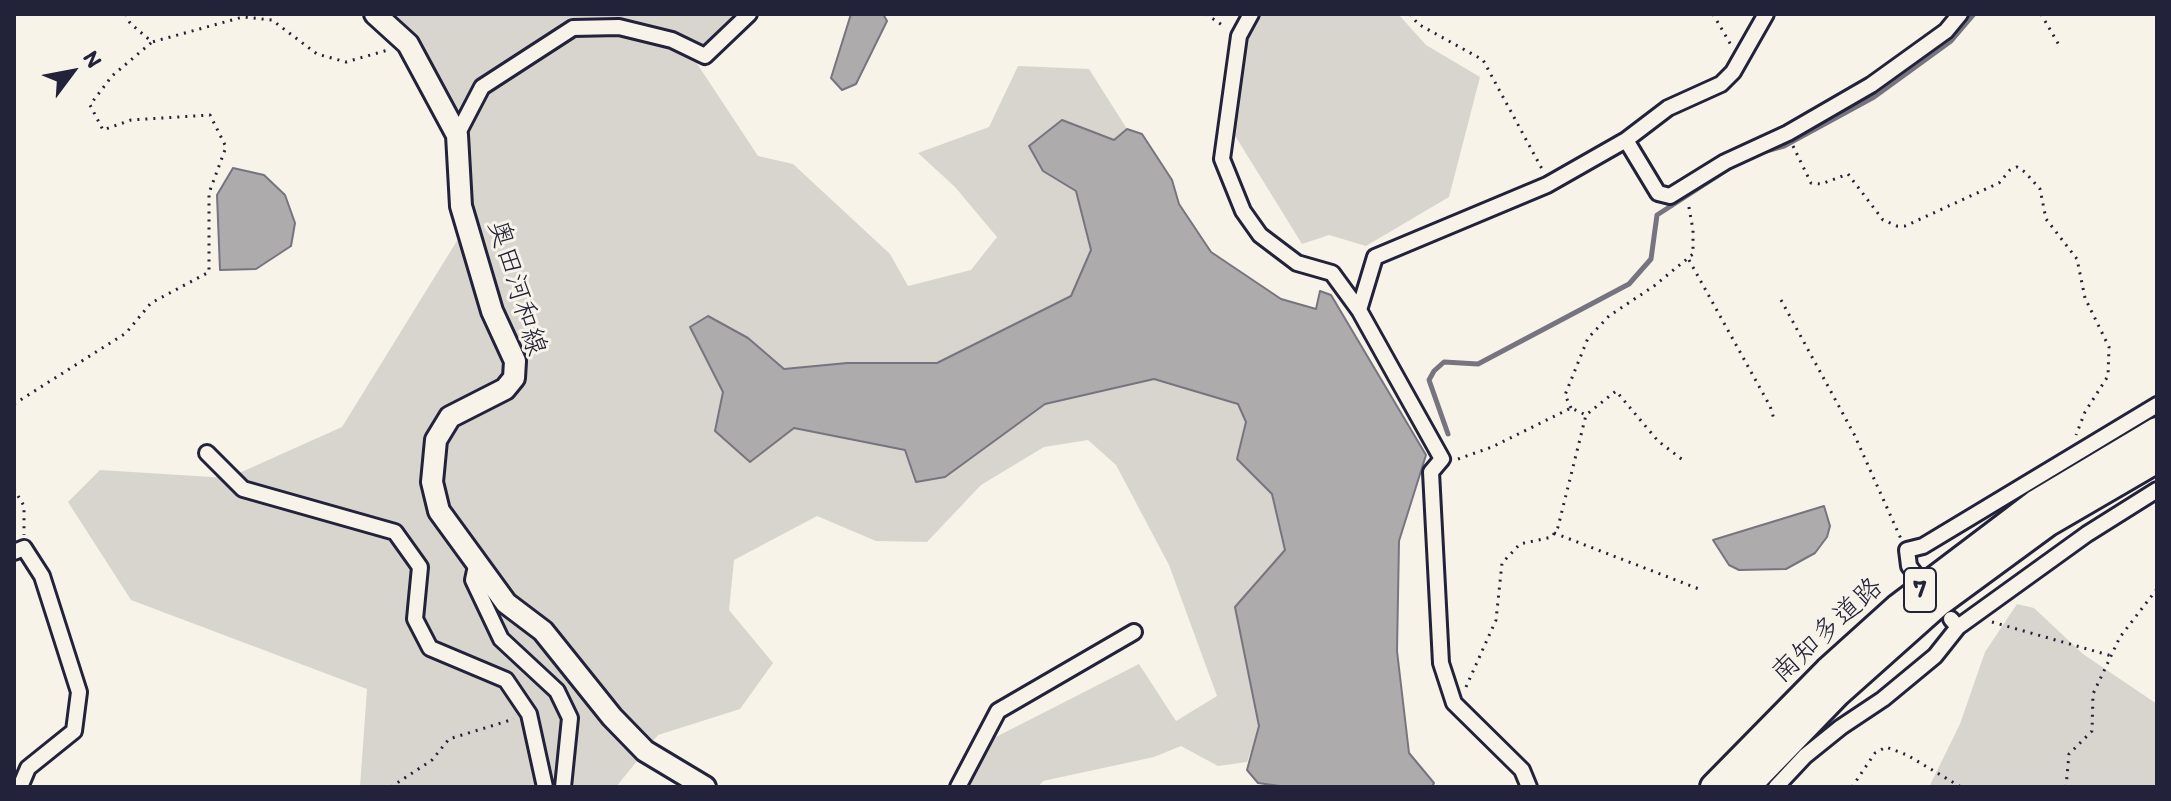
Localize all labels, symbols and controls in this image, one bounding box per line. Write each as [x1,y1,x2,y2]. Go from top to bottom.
north arrow [32,32,112,112]
text: N [77,46,108,72]
street label: 奥田河和線 [479,216,553,360]
road number: 7 [1904,568,1936,612]
street label: 南知多道路 [1765,571,1891,691]

